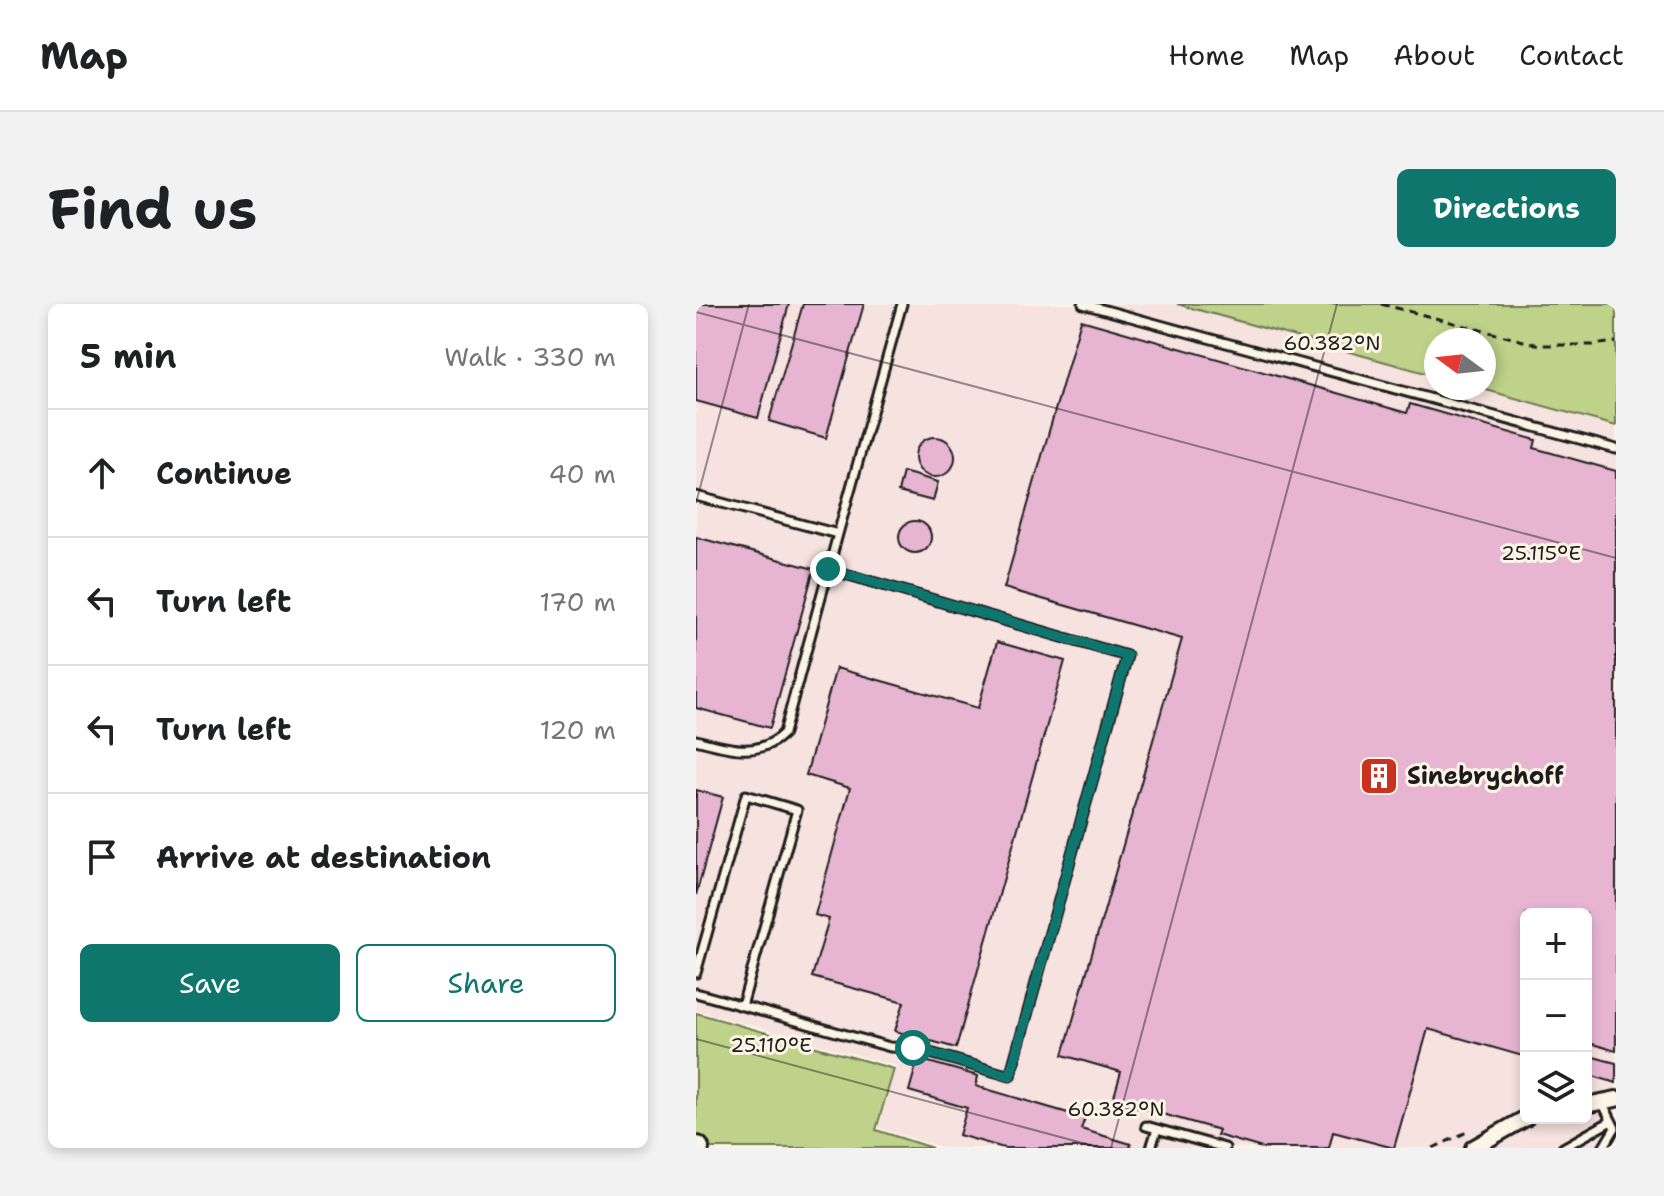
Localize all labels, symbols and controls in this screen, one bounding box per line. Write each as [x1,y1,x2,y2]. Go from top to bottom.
text: Map [40,30,128,81]
text: Home [1168,36,1245,74]
text: Map [1289,36,1349,74]
text: About [1393,36,1475,74]
text: Contact [1519,36,1624,74]
button: Directions [1397,169,1616,247]
text: Find us [48,171,257,246]
north arrow [1424,328,1496,400]
text: 60.382°N [1284,330,1380,356]
text: 5 min [80,333,177,379]
text: Walk · 330 m [444,339,616,374]
icon: ahead [80,451,124,495]
text: Continue [156,453,292,494]
text: 40 m [549,456,616,491]
text: 25.115°E [1501,540,1581,566]
route end [810,551,846,587]
icon: left [80,579,124,623]
text: Turn left [156,581,291,622]
text: 170 m [539,584,616,619]
icon: left [80,707,124,751]
text: Turn left [156,709,291,750]
text: 120 m [540,712,616,747]
building icon: Sinebrychoff [1358,755,1400,797]
place label: Sinebrychoff [1407,760,1564,792]
icon: arrive [80,835,124,879]
text: Arrive at destination [156,837,491,878]
map controls [1520,908,1592,1124]
button: + [1520,908,1592,980]
button: Save [80,944,340,1022]
button: Share [356,944,616,1022]
button: − [1520,980,1592,1052]
route start [895,1030,931,1066]
text: 25.110°E [730,1032,812,1058]
button: layers [1520,1052,1592,1124]
text: 60.382°N [1068,1096,1164,1122]

